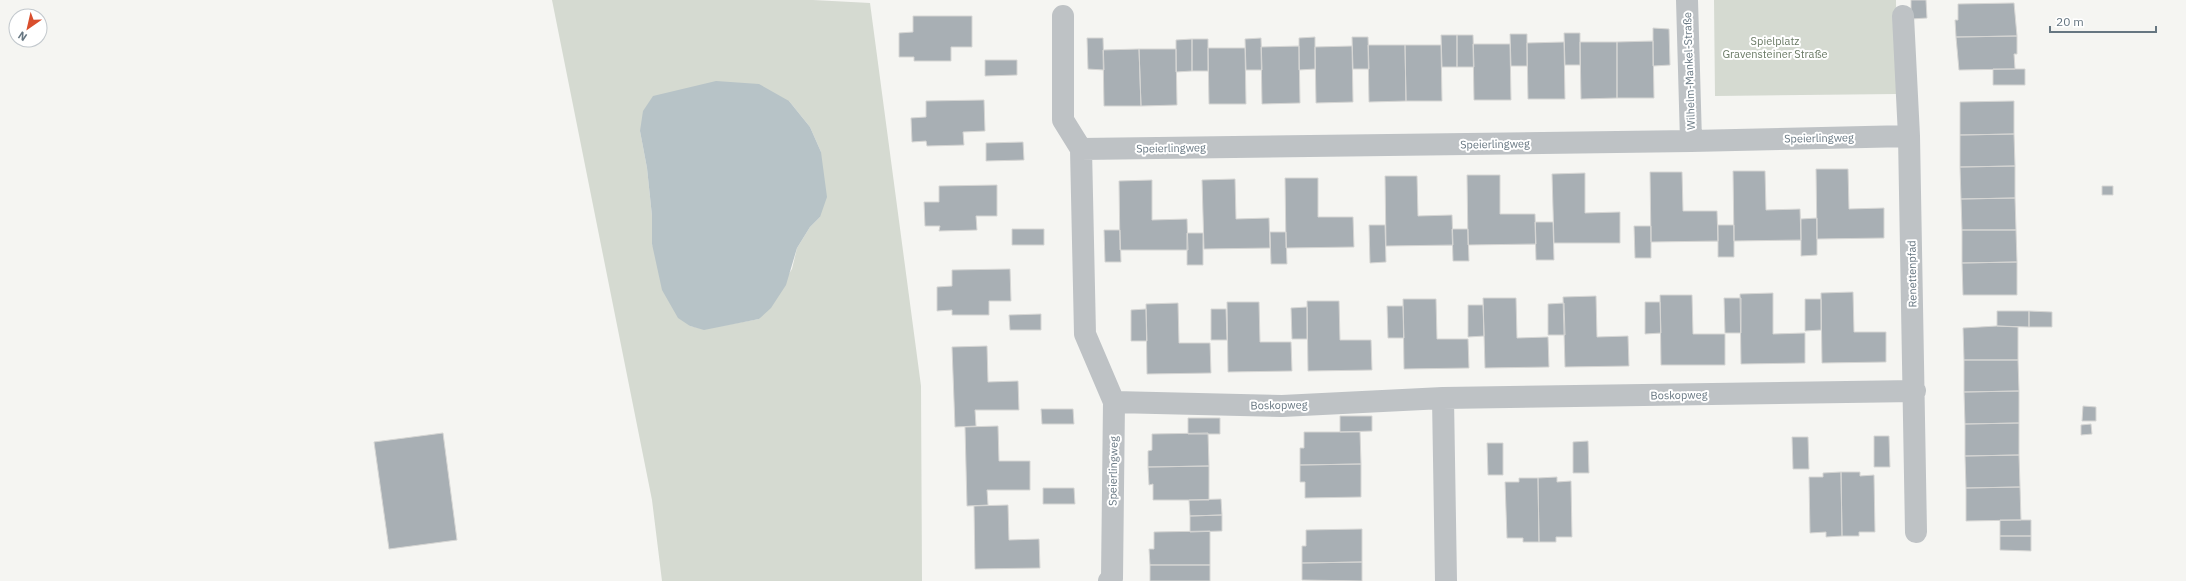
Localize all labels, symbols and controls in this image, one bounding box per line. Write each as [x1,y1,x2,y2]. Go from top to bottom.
north arrow [8,8,48,48]
scale bar [2050,8,2156,34]
street label: Wilhelm-Mankel-Straße [1680,12,1698,130]
text: 20 m [2056,14,2084,29]
text: N [15,28,30,44]
park label: Spielplatz Gravensteiner Straße [1722,34,1828,61]
street label: Speierlingweg [1784,130,1854,146]
street label: Speierlingweg [1460,136,1530,152]
street label: Speierlingweg [1136,140,1206,156]
street label: Renettenpfad [1904,240,1920,308]
street label: Boskopweg [1650,388,1708,402]
street label: Boskopweg [1250,398,1308,412]
street label: Speierlingweg [1105,436,1121,506]

